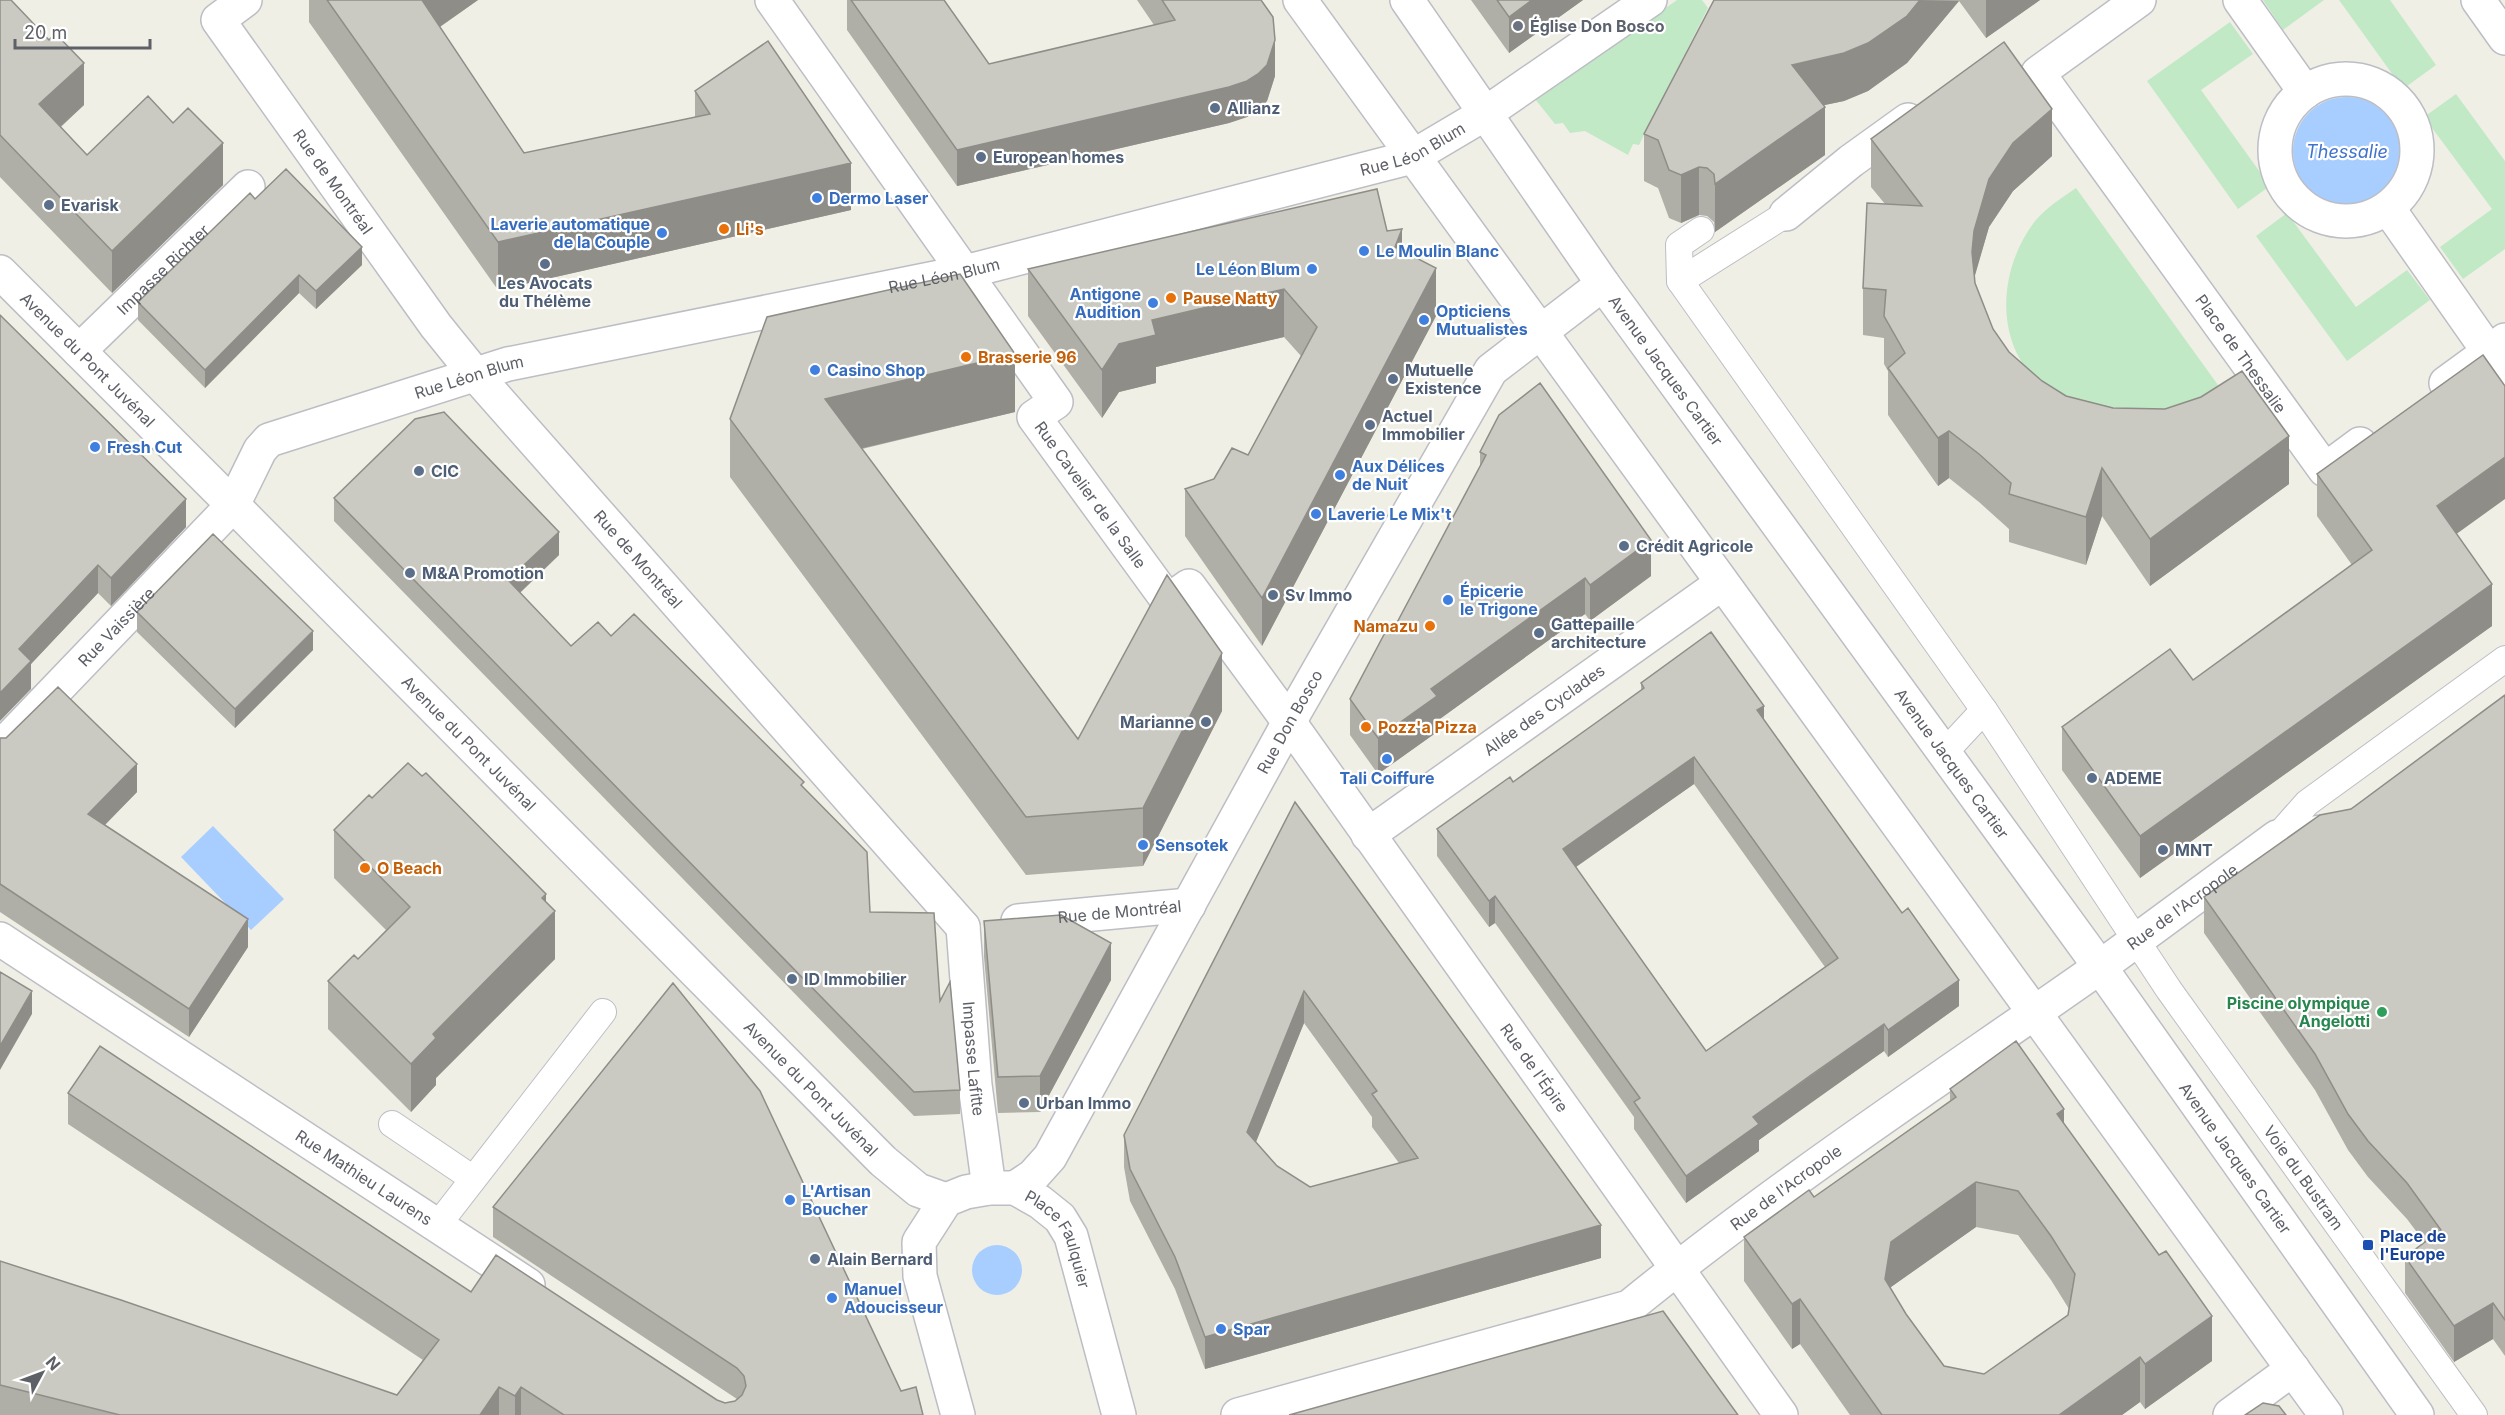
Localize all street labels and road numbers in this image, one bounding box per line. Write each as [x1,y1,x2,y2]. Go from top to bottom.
street label: Rue Léon Blum [1358,118,1469,180]
street label: Rue de Montréal [289,125,377,238]
street label: Impasse Richter [113,220,213,319]
street label: Rue Léon Blum [887,253,1002,297]
street label: Avenue du Pont Juvénal [16,288,159,431]
street label: Place de Thessalie [2191,290,2291,417]
street label: Avenue Jacques Cartier [1605,291,1727,450]
street label: Rue Léon Blum [412,351,525,403]
street label: Rue Cavelier de la Salle [1030,417,1151,572]
street label: Rue de Montréal [590,506,687,612]
street label: Rue Vaissière [74,583,159,670]
street label: Allée des Cyclades [1480,660,1609,760]
street label: Rue Don Bosco [1253,666,1327,777]
street label: Avenue du Pont Juvénal [398,671,540,815]
street label: Avenue Jacques Cartier [1891,684,2013,842]
street label: Rue de l'Acropole [2123,859,2242,954]
street label: Rue de Montréal [1057,896,1182,927]
street label: Impasse Lafitte [959,1000,989,1117]
street label: Avenue du Pont Juvénal [740,1017,882,1160]
street label: Rue de l'Épire [1496,1019,1573,1116]
street label: Avenue Jacques Cartier [2175,1079,2296,1238]
street label: Voie du Bustram [2259,1121,2348,1234]
street label: Rue Mathieu Laurens [292,1125,436,1229]
street label: Rue de l'Acropole [1726,1140,1845,1234]
street label: Place Faulquier [1022,1186,1095,1290]

